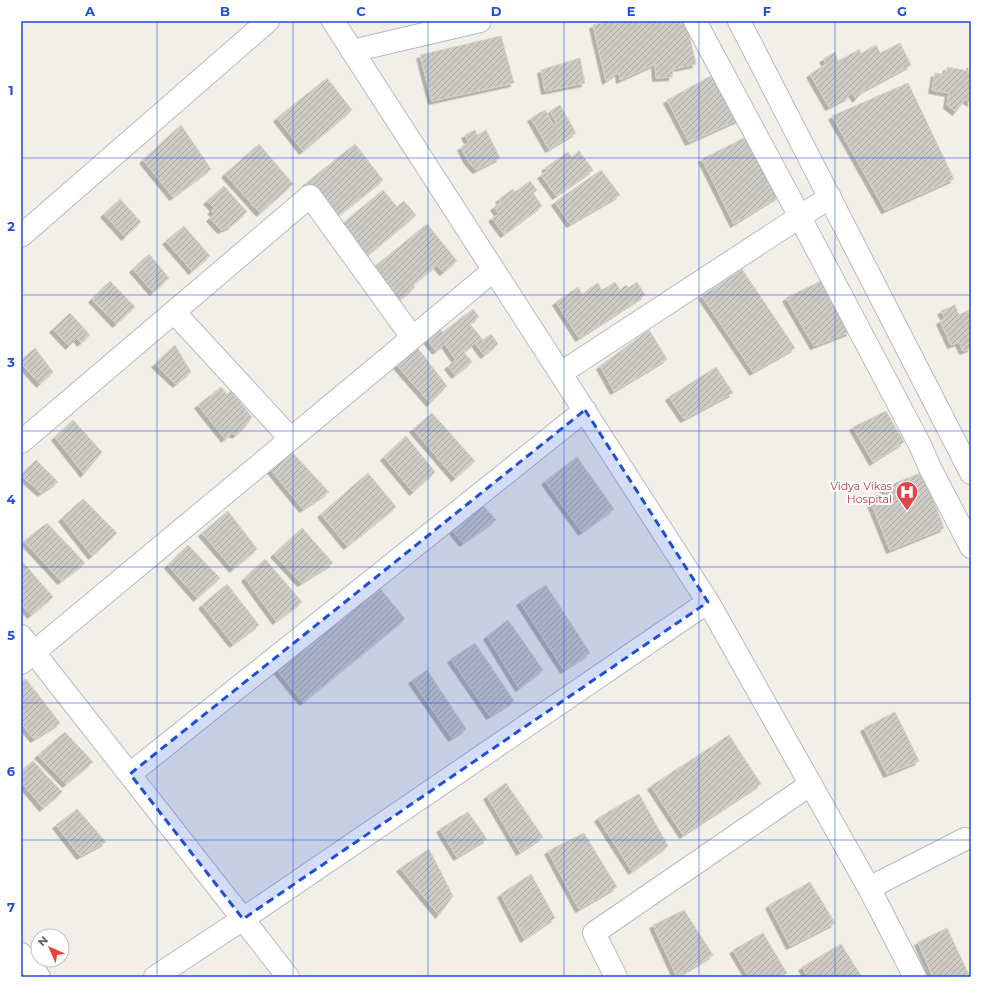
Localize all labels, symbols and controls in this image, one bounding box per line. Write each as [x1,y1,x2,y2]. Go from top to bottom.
text: A [84,3,96,19]
text: B [220,3,230,19]
text: C [356,3,366,19]
text: D [491,3,502,19]
text: E [627,3,636,19]
text: F [763,3,771,19]
text: G [897,3,907,19]
text: 1 [8,82,14,98]
text: 2 [7,218,15,234]
text: 3 [6,354,15,370]
place label: Vidya Vikas Hospital [830,479,893,506]
hospital icon: Vidya Vikas Hospital [894,479,920,512]
text: 4 [7,491,16,507]
text: 5 [7,627,15,643]
text: 6 [7,763,16,779]
text: 7 [7,899,15,915]
north arrow [30,928,70,968]
text: N [35,933,51,949]

